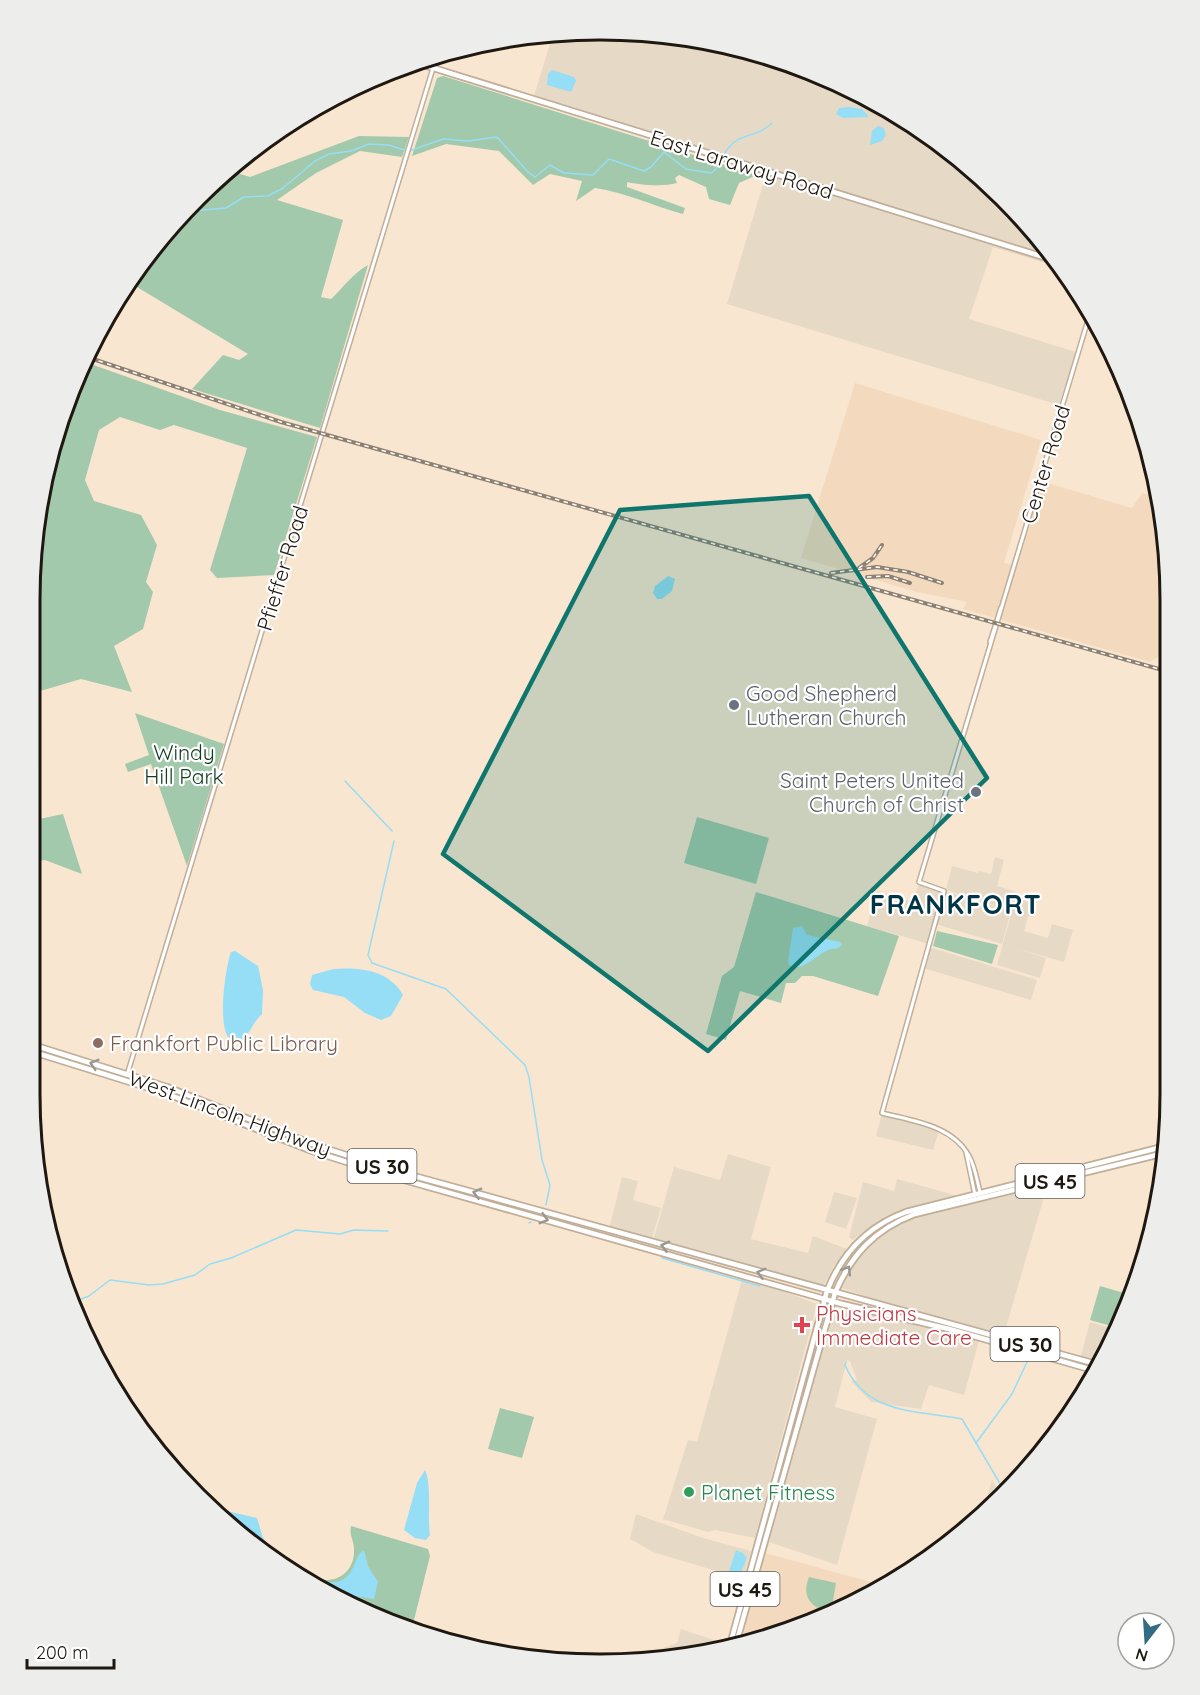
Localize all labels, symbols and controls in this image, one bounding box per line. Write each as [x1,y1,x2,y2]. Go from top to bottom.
street label: East Laraway Road [647,124,837,204]
street label: Center Road [1015,402,1075,526]
street label: Pfieffer Road [251,502,313,634]
place label: Good Shepherd Lutheran Church [746,680,906,730]
marker: Good Shepherd Lutheran Church [727,698,741,712]
park label: Windy Hill Park [144,739,224,789]
place label: Saint Peters United Church of Christ [780,767,964,817]
marker: Saint Peters United Church of Christ [969,785,983,799]
district label: FRANKFORT [870,887,1042,921]
place label: Frankfort Public Library [110,1030,338,1056]
marker: Frankfort Public Library [91,1036,105,1050]
one-way arrow [89,1059,100,1071]
street label: West Lincoln Highway [125,1064,335,1162]
road number: US 30 [348,1149,416,1183]
road number: US 45 [1016,1164,1084,1198]
one-way arrow [472,1188,482,1201]
one-way arrow [538,1212,549,1224]
one-way arrow [660,1241,671,1253]
one-way arrow [839,1266,851,1276]
one-way arrow [757,1268,767,1280]
place label: Physicians Immediate Care [816,1300,972,1350]
marker: Physicians Immediate Care [793,1316,811,1334]
road number: US 30 [990,1327,1060,1361]
place label: Planet Fitness [701,1479,835,1505]
marker: Planet Fitness [682,1485,696,1499]
road number: US 45 [710,1572,780,1606]
north arrow [1116,1611,1176,1671]
scale bar [27,1632,114,1670]
text: 200 m [36,1641,89,1664]
text: N [1133,1644,1150,1667]

